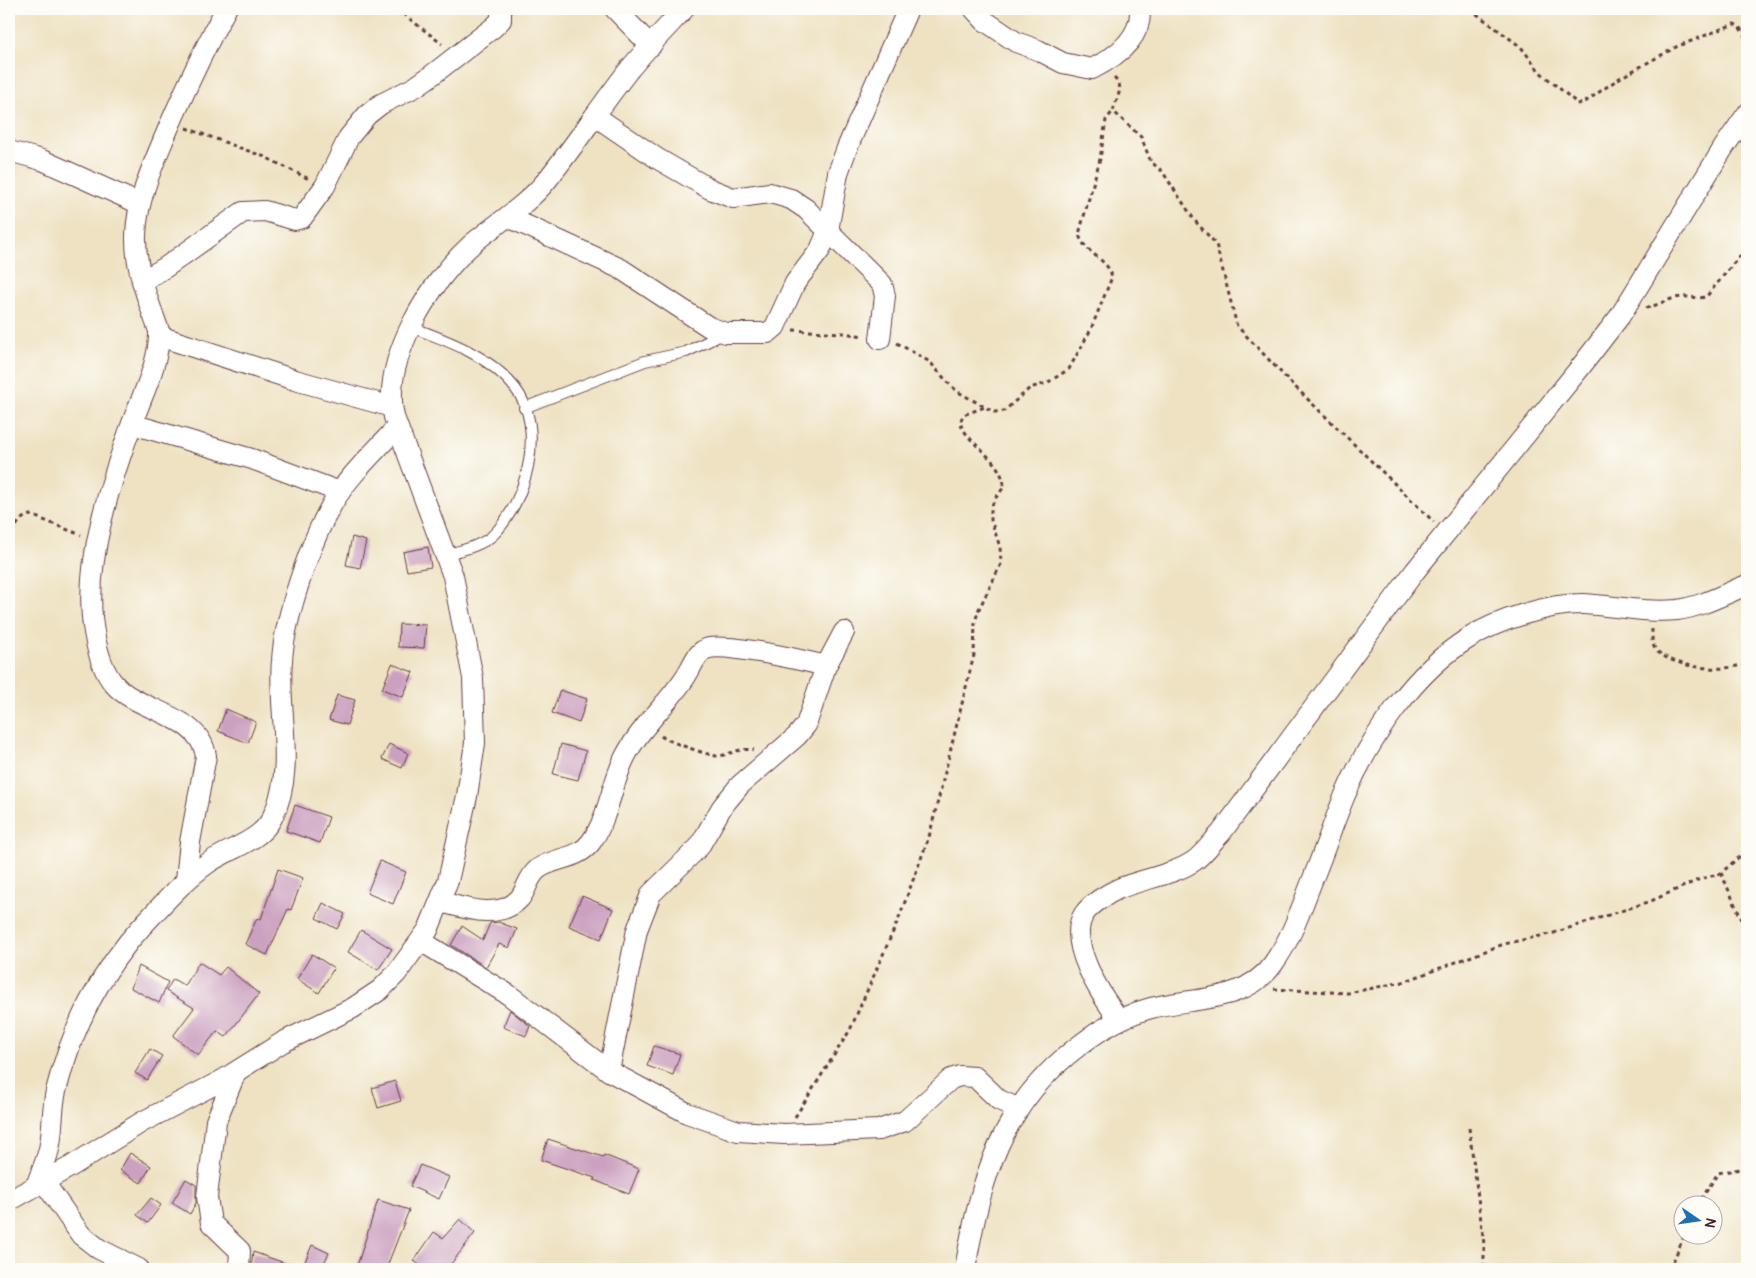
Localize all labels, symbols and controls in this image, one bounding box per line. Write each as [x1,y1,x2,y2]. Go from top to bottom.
north arrow [1674,1196,1724,1246]
text: N [1701,1216,1720,1229]

